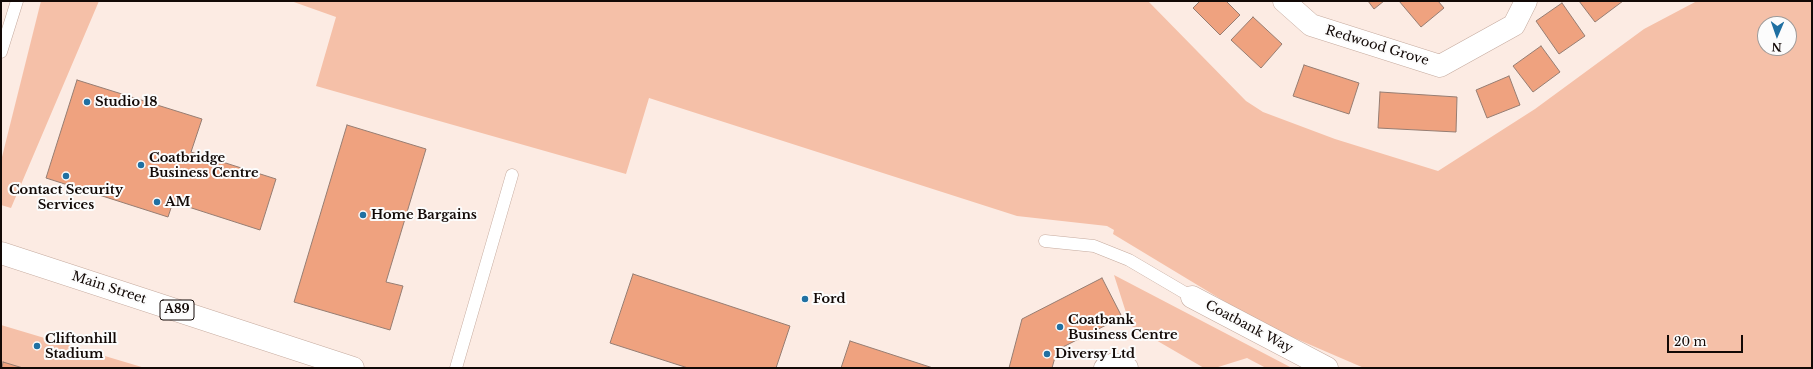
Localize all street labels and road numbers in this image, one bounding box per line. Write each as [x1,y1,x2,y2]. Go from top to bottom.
street label: Redwood Grove [1323,23,1431,69]
street label: Main Street [70,269,148,307]
street label: Coatbank Way [1203,297,1295,357]
road number: A89 [160,300,194,320]

